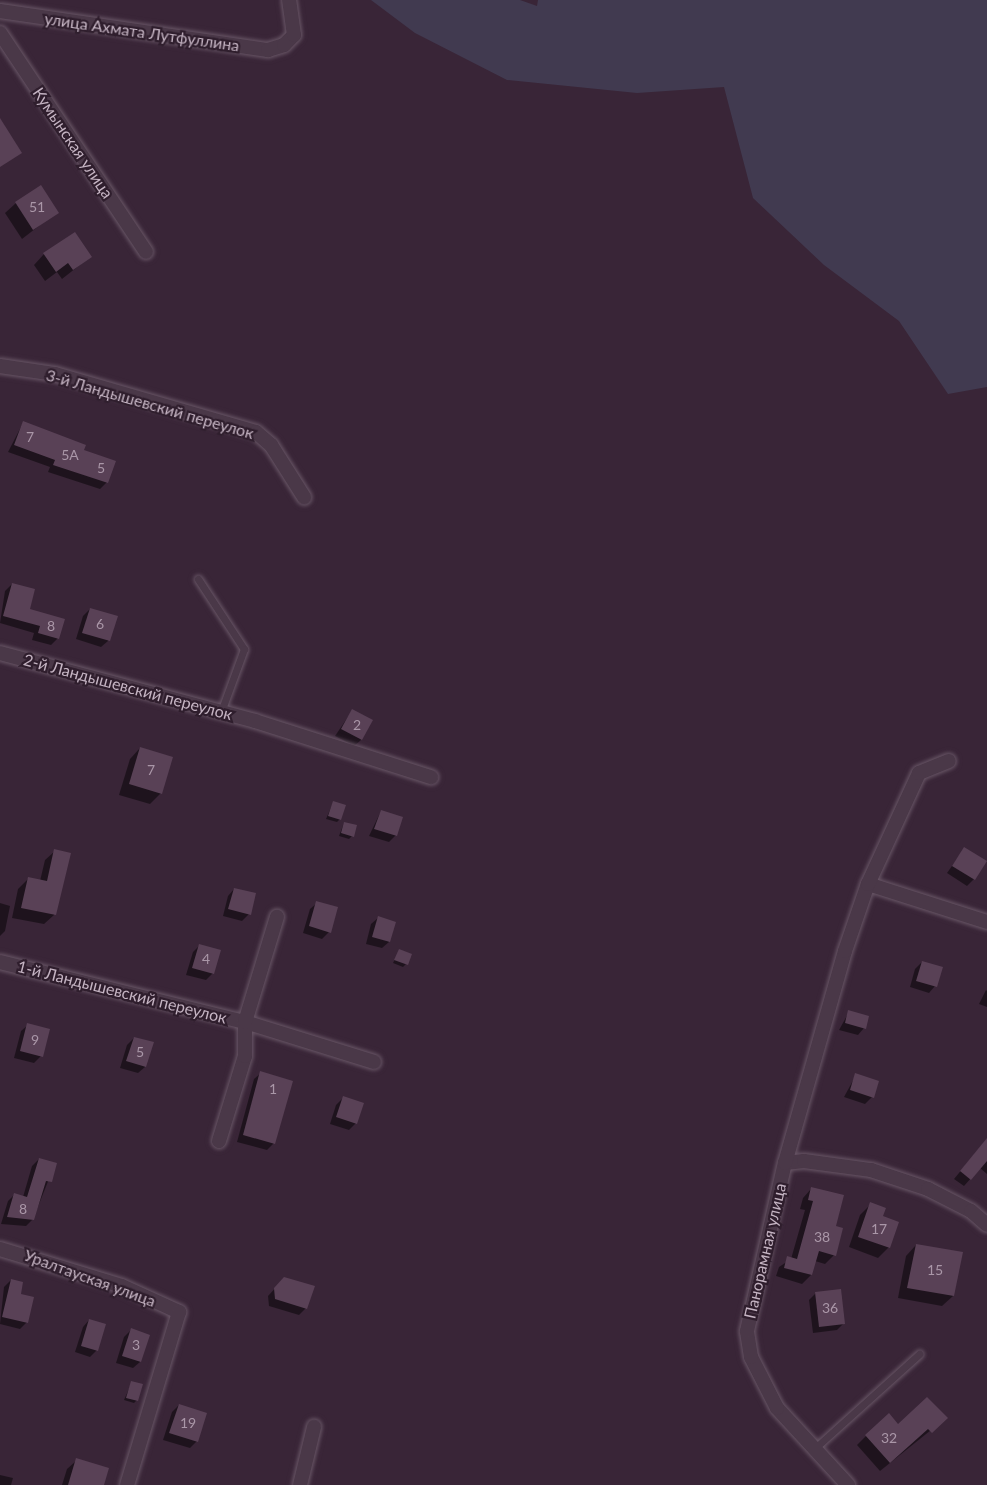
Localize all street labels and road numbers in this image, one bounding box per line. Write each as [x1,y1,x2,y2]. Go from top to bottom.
street label: улица Ахмата Лутфуллина [43,9,241,55]
street label: Кумынская улица [29,84,117,202]
street label: 3-й Ландышевский переулок [44,365,256,443]
street label: 2-й Ландышевский переулок [22,650,234,724]
street label: 1-й Ландышевский переулок [15,957,229,1027]
street label: Панорамная улица [740,1181,790,1321]
street label: Уралтауская улица [22,1245,158,1311]

